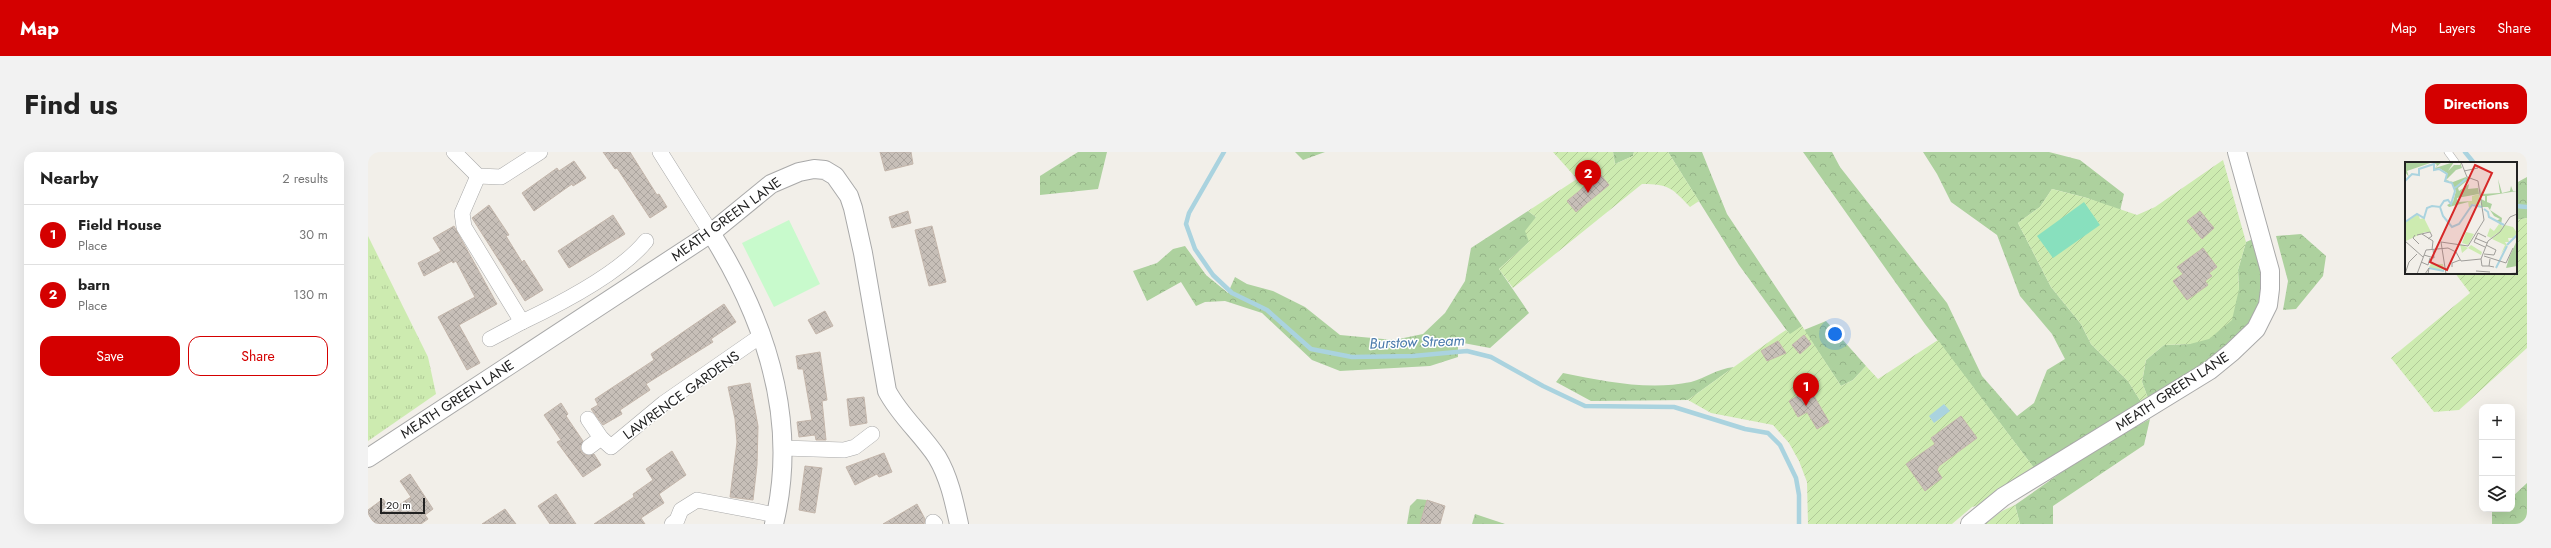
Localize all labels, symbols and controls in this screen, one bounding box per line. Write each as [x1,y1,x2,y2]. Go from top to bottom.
text: Map [20,15,59,42]
text: Map [2391,18,2417,38]
text: Layers [2439,18,2475,38]
text: Share [2497,18,2531,38]
text: Find us [24,84,118,125]
button: Directions [2425,84,2527,124]
pin: 2 [1575,160,1601,193]
inset map [2405,162,2517,274]
text: Nearby [40,166,98,190]
text: 2 results [282,169,328,188]
street label: MEATH GREEN LANE [667,172,785,266]
text: Field House [78,214,162,236]
text: 1 [50,225,56,244]
text: 30 m [299,225,328,244]
text: Place [78,236,107,255]
text: barn [78,274,110,296]
text: 2 [49,285,57,304]
text: 130 m [293,285,328,304]
text: Place [78,296,107,315]
your location [1825,324,1845,344]
water label: Burstow Stream [1369,329,1465,355]
button: Save [40,336,180,376]
button: Share [188,336,328,376]
street label: LAWRENCE GARDENS [619,346,744,444]
street label: MEATH GREEN LANE [2111,347,2233,435]
street label: MEATH GREEN LANE [396,355,518,443]
pin: 1 [1793,373,1819,406]
map controls [2479,404,2515,512]
button: + [2479,404,2515,440]
button: − [2479,440,2515,476]
button: layers [2479,476,2515,512]
scale bar [380,496,425,515]
text: 20 m [386,497,411,513]

